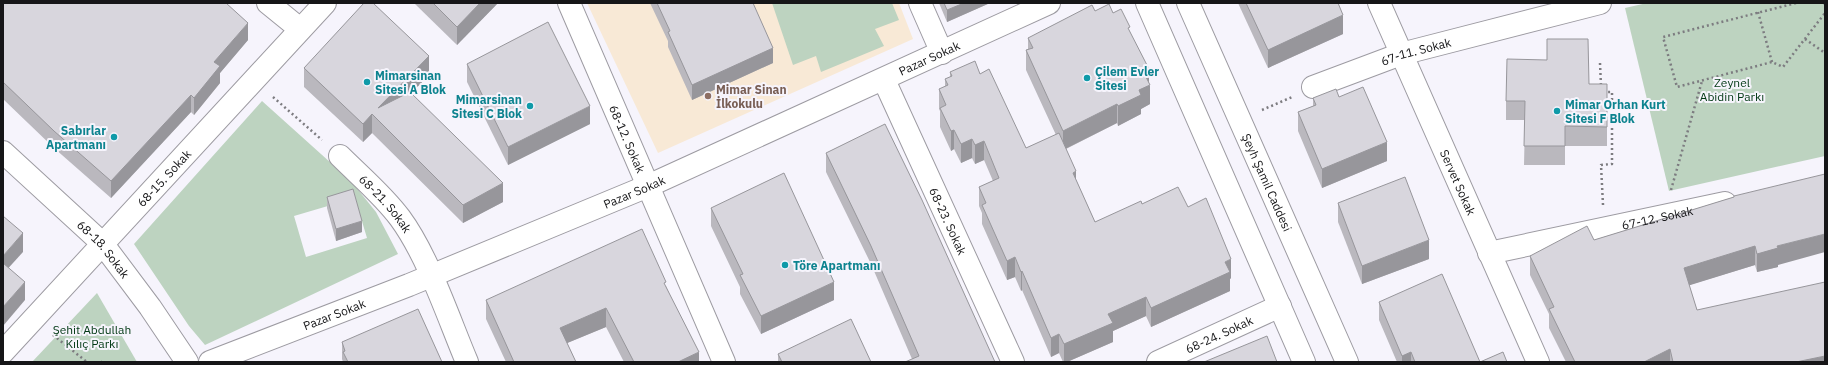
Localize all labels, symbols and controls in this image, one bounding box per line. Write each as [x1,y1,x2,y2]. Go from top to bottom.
street label: 67-11. Sokak [1379,34,1453,68]
street label: Pazar Sokak [896,37,963,78]
place label: Çilem Evler Sitesi [1095,64,1159,93]
place label: Mimarsinan Sitesi A Blok [375,68,446,97]
marker: Çilem Evler Sitesi [1082,73,1092,83]
park label: Zeynel Abidin Parkı [1700,75,1764,104]
marker: Mimarsinan Sitesi A Blok [362,77,372,87]
place label: Mimar Sinan İlkokulu [716,82,787,111]
marker: Mimar Sinan İlkokulu [703,91,713,101]
place label: Mimarsinan Sitesi C Blok [451,92,522,121]
place label: Mimar Orhan Kurt Sitesi F Blok [1565,97,1666,126]
marker: Mimarsinan Sitesi C Blok [525,101,535,111]
street label: 68-12. Sokak [606,103,649,176]
marker: Mimar Orhan Kurt Sitesi F Blok [1552,106,1562,116]
place label: Sabırlar Apartmanı [46,123,106,152]
street label: Şeyh Şamil Caddesi [1239,131,1296,233]
marker: Sabırlar Apartmanı [109,132,119,142]
street label: 68-15. Sokak [134,146,194,210]
street label: Servet Sokak [1437,147,1480,218]
street label: 68-21. Sokak [356,171,415,236]
street label: Pazar Sokak [601,172,668,211]
street label: 68-23. Sokak [927,185,971,258]
street label: 67-12. Sokak [1620,202,1695,232]
street label: 68-18. Sokak [74,217,133,281]
place label: Töre Apartmanı [793,258,880,273]
marker: Töre Apartmanı [780,260,790,270]
street label: Pazar Sokak [301,295,368,333]
street label: 68-24. Sokak [1183,312,1256,356]
park label: Şehit Abdullah Kılıç Parkı [53,322,131,351]

